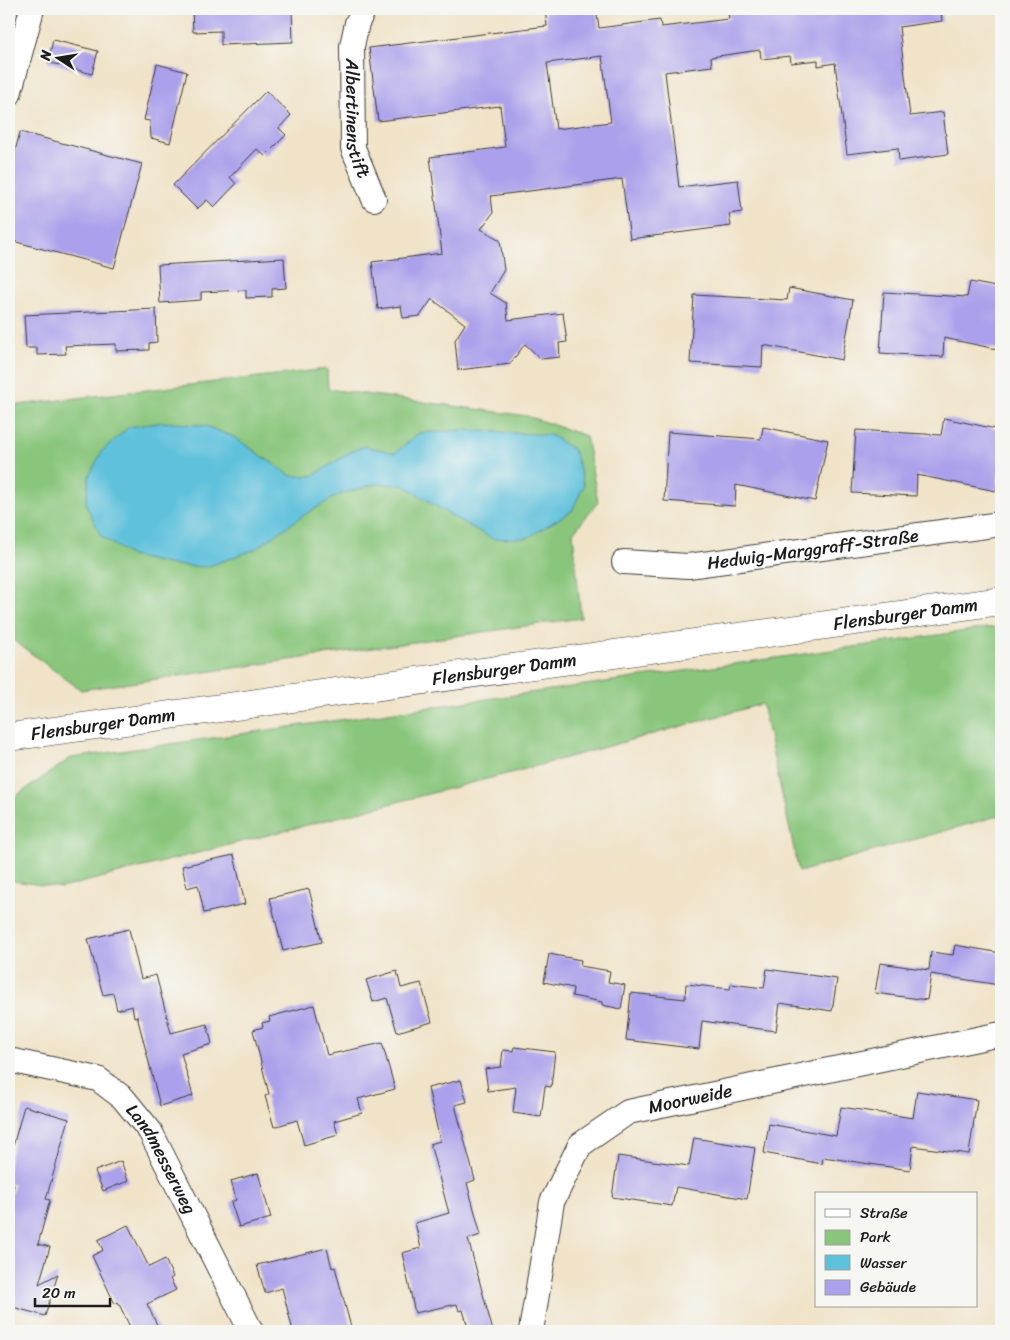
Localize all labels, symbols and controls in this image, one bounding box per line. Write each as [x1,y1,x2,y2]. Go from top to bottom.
north arrow [32,32,82,82]
text: N [32,48,59,64]
street label: Albertinenstift [336,57,380,184]
street label: Hedwig-Marggraff-Straße [705,519,921,579]
street label: Flensburger Damm [831,588,980,640]
street label: Flensburger Damm [430,643,579,695]
street label: Flensburger Damm [29,698,178,750]
street label: Moorweide [645,1075,735,1123]
street label: Landmesserweg [118,1096,206,1220]
legend [815,1192,978,1308]
text: Straße [860,1200,908,1226]
text: Park [860,1224,891,1250]
text: Wasser [860,1250,908,1276]
text: Gebäude [860,1274,916,1300]
scale bar [35,1275,110,1307]
text: 20 m [42,1280,76,1306]

